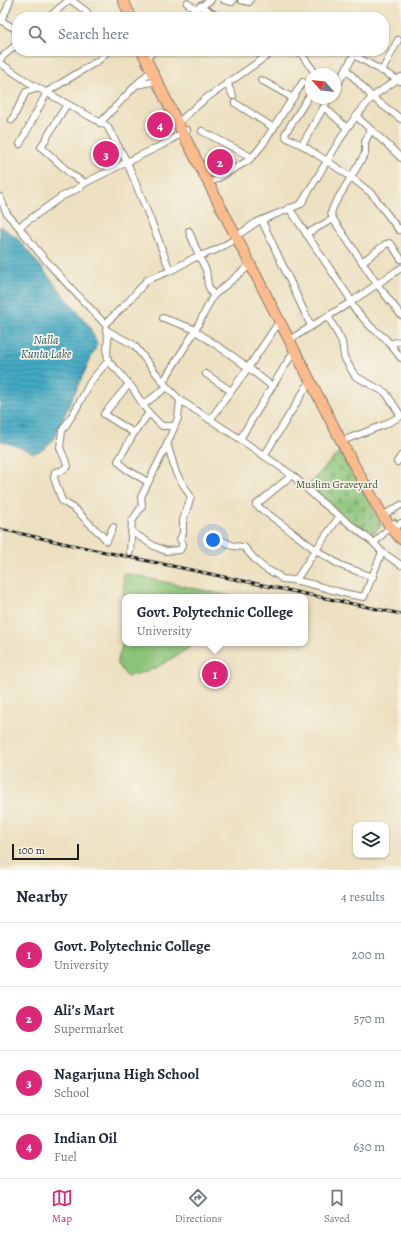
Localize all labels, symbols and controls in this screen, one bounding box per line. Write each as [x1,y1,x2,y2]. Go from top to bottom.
search box [12,12,389,56]
icon: search [26,23,48,45]
text: Search here [58,24,129,44]
north arrow [305,68,341,104]
pin: 4 [147,110,173,140]
pin: 3 [93,139,119,169]
pin: 2 [207,147,233,177]
water label: Nalla Kunta Lake [21,332,72,362]
park label: Muslim Graveyard [296,477,378,492]
your location [203,530,223,550]
popup [122,594,308,646]
text: Govt. Polytechnic College [137,602,293,622]
text: University [137,622,191,639]
pin: 1 [202,659,228,689]
map controls [353,822,389,858]
button: layers [353,822,389,858]
scale bar [12,842,79,861]
text: 100 m [18,843,45,858]
text: Nearby [16,885,67,908]
text: 4 results [341,888,385,905]
text: Govt. Polytechnic College [54,936,211,956]
text: 1 [27,946,31,963]
text: 200 m [352,946,385,963]
text: University [54,956,109,973]
text: Ali’s Mart [54,1000,114,1020]
text: 2 [26,1010,32,1027]
text: 570 m [354,1010,385,1027]
text: Supermarket [54,1020,124,1037]
text: Nagarjuna High School [54,1064,199,1084]
text: 3 [26,1074,32,1091]
text: 600 m [352,1074,385,1091]
text: School [54,1084,89,1101]
text: Indian Oil [54,1128,117,1148]
text: 4 [26,1138,32,1155]
text: 630 m [353,1138,385,1155]
text: Fuel [54,1148,77,1165]
tab: Map [51,1187,73,1226]
tab: Directions [175,1187,222,1226]
tab: Saved [324,1187,350,1226]

